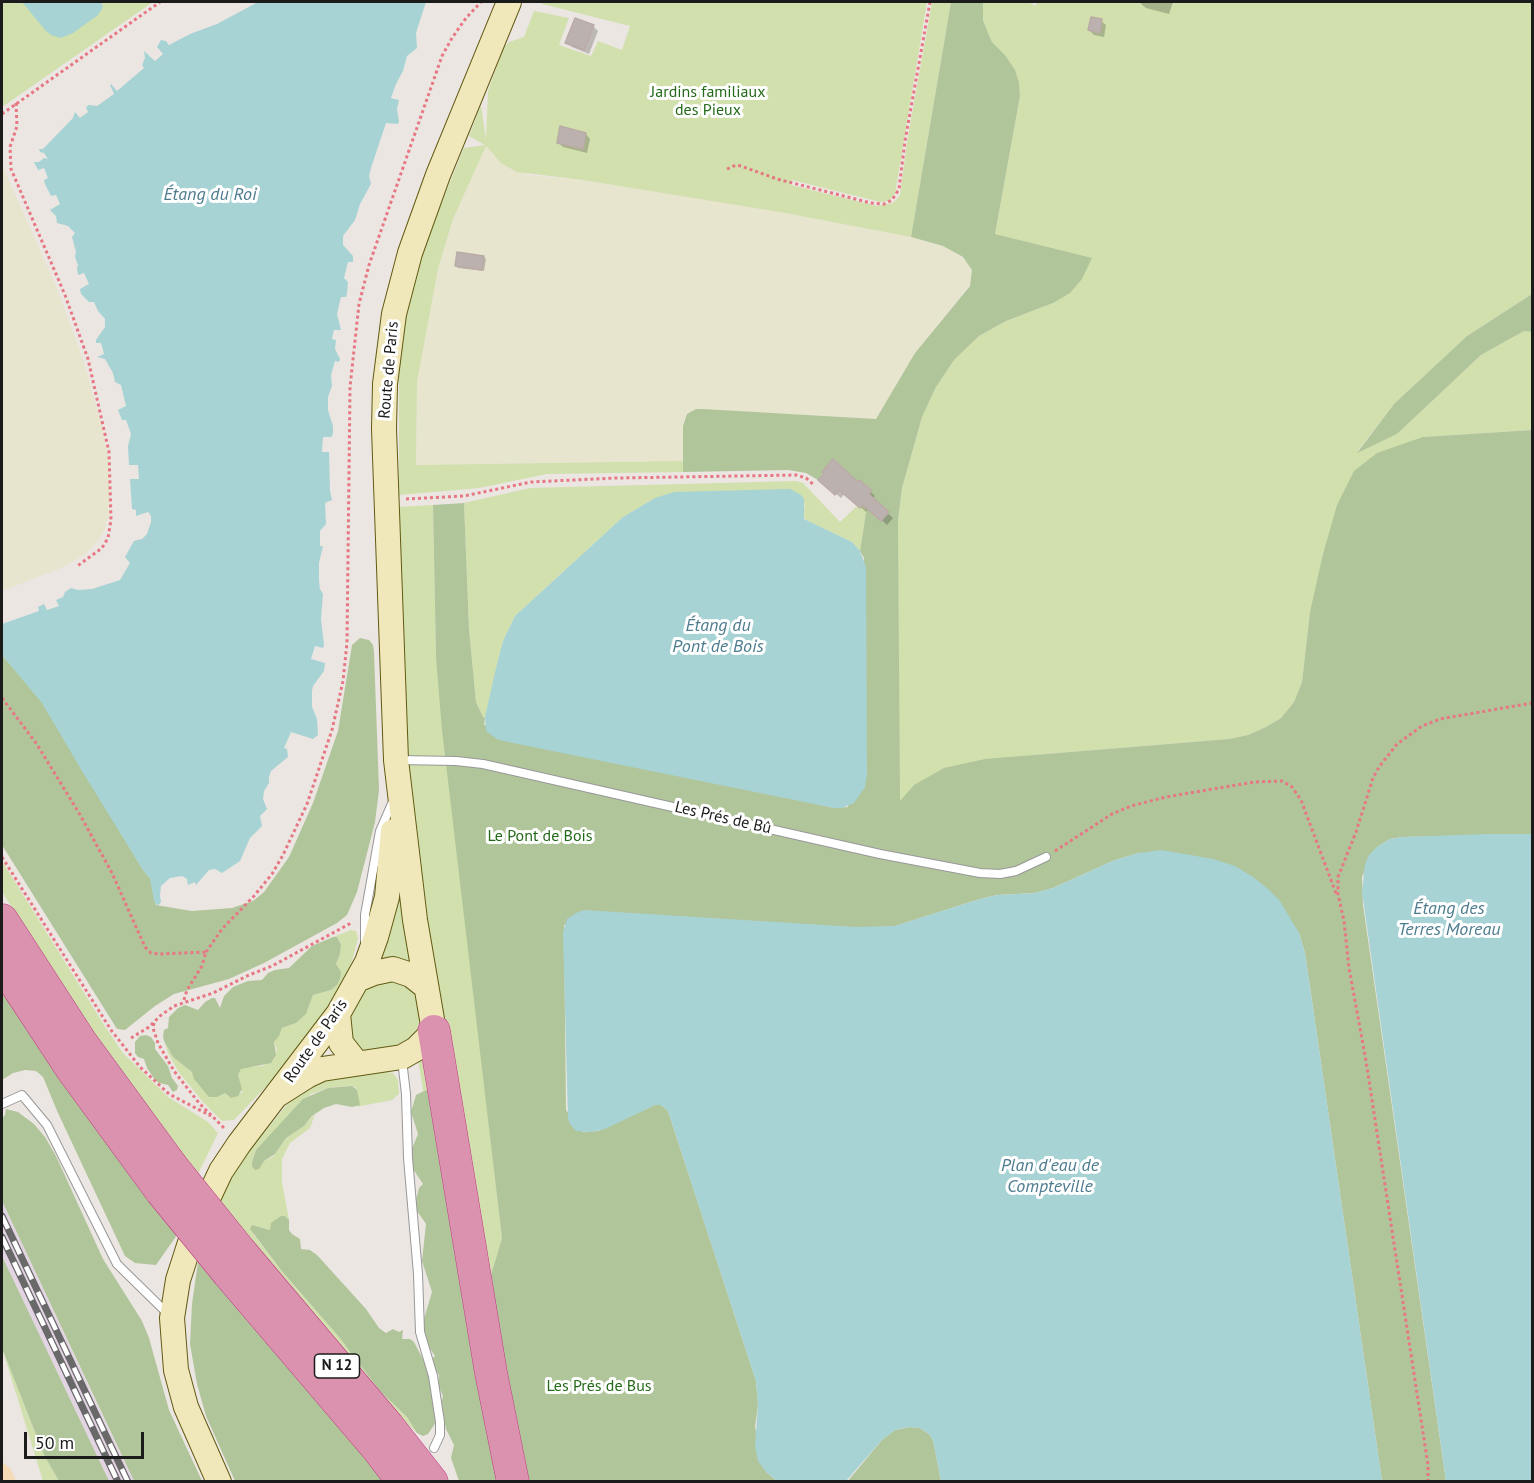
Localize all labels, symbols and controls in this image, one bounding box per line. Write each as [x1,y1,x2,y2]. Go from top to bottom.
park label: Jardins familiaux des Pieux [651,82,765,120]
water label: Étang du Roi [163,184,257,206]
street label: Route de Paris [375,321,403,419]
water label: Étang du Pont de Bois [672,615,764,658]
street label: Les Prés de Bû [673,798,773,838]
park label: Le Pont de Bois [487,826,593,846]
water label: Étang des Terres Moreau [1398,898,1500,940]
street label: Route de Paris [280,996,352,1086]
water label: Plan d'eau de Compteville [1001,1155,1099,1198]
road number: N 12 [314,1354,360,1378]
park label: Les Prés de Bus [546,1376,652,1396]
scale bar [27,1420,147,1458]
text: 50 m [35,1431,74,1454]

